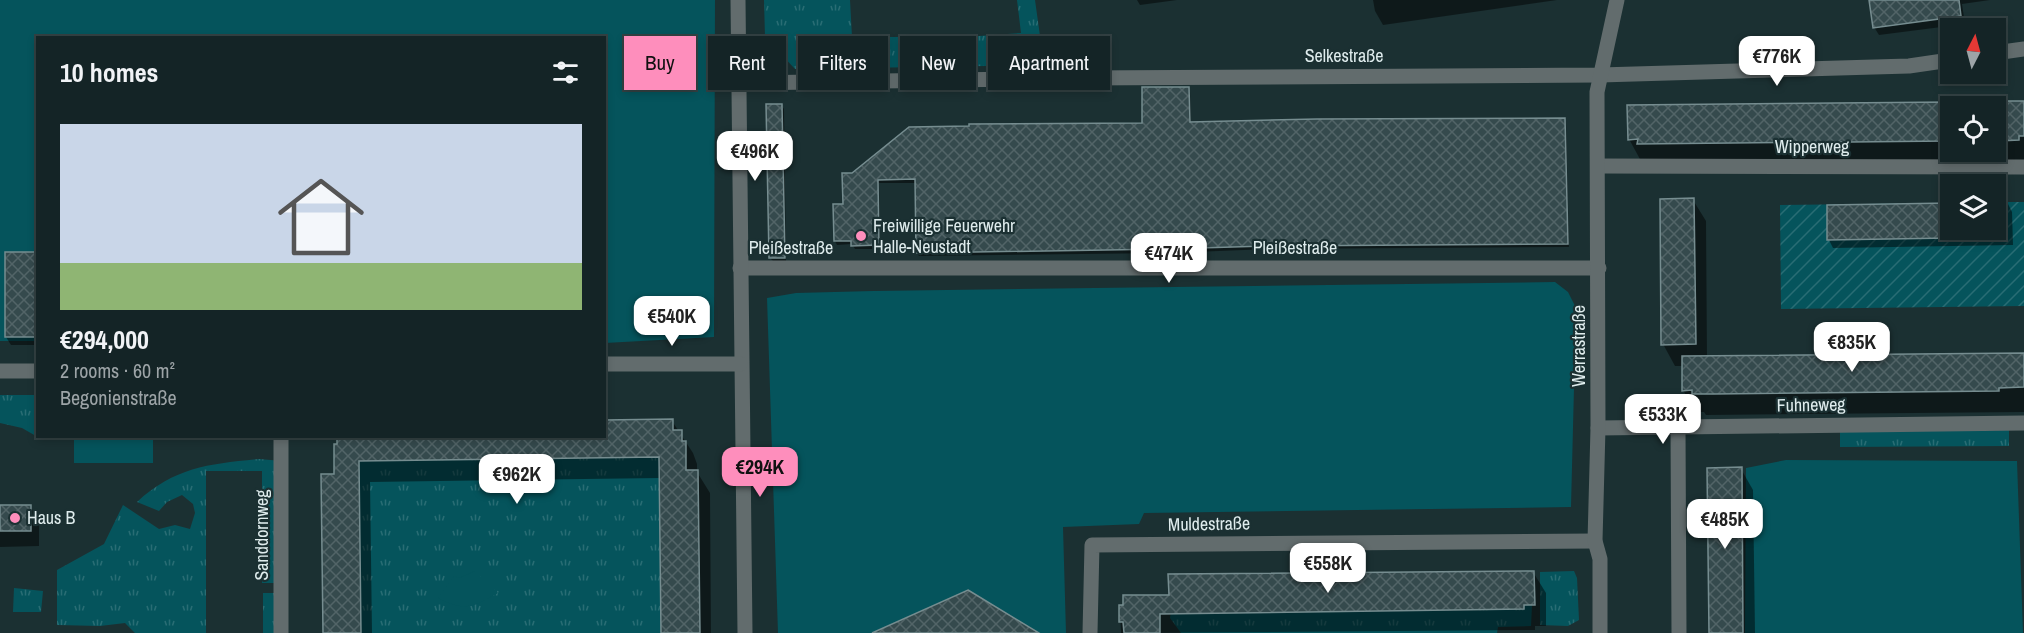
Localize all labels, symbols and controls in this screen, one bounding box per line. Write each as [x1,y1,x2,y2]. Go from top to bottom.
north arrow [1940,18,2006,84]
map controls [1940,18,2006,240]
chip: Buy [624,36,696,90]
chip: Rent [708,36,786,90]
chip: Filters [798,36,888,90]
chip: New [900,36,976,90]
chip: Apartment [988,36,1110,90]
pin: €776K [1735,36,1819,87]
text: €776K [1753,42,1801,69]
street label: Selkestraße [1305,43,1383,68]
text: 10 homes [60,55,158,90]
icon: filters [549,56,582,89]
button: locate [1940,96,2006,162]
pin: €496K [713,131,797,182]
street label: Wipperweg [1775,134,1850,159]
text: €496K [731,137,779,164]
icon: home [267,163,375,271]
button: layers [1940,174,2006,240]
place label: Freiwillige Feuerwehr Halle-Neustadt [873,213,1015,259]
marker: Freiwillige Feuerwehr Halle-Neustadt [854,229,868,243]
pin: €474K [1127,233,1211,284]
street label: Pleißestraße [749,235,833,260]
street label: Pleißestraße [1253,235,1337,260]
text: €474K [1145,239,1193,266]
pin: €540K [630,296,714,347]
text: €540K [648,302,696,329]
street label: Werrastraße [1566,305,1591,387]
text: €294,000 [60,322,149,357]
pin: €835K [1810,322,1894,373]
text: €835K [1828,328,1876,355]
text: 2 rooms · 60 m² [60,357,175,384]
text: Begonienstraße [60,384,177,411]
street label: Fuhneweg [1776,391,1846,418]
pin: €533K [1621,394,1705,445]
text: €533K [1639,400,1687,427]
pin: €294K [718,447,802,498]
text: €294K [736,453,784,480]
pin: €962K [475,454,559,505]
text: €962K [493,460,541,487]
street label: Sanddornweg [249,489,274,581]
pin: €485K [1683,499,1767,550]
place label: Haus B [27,505,76,530]
text: €485K [1701,505,1749,532]
street label: Muldestraße [1168,510,1250,537]
marker: Haus B [8,511,22,525]
pin: €558K [1286,543,1370,594]
text: €558K [1304,549,1352,576]

